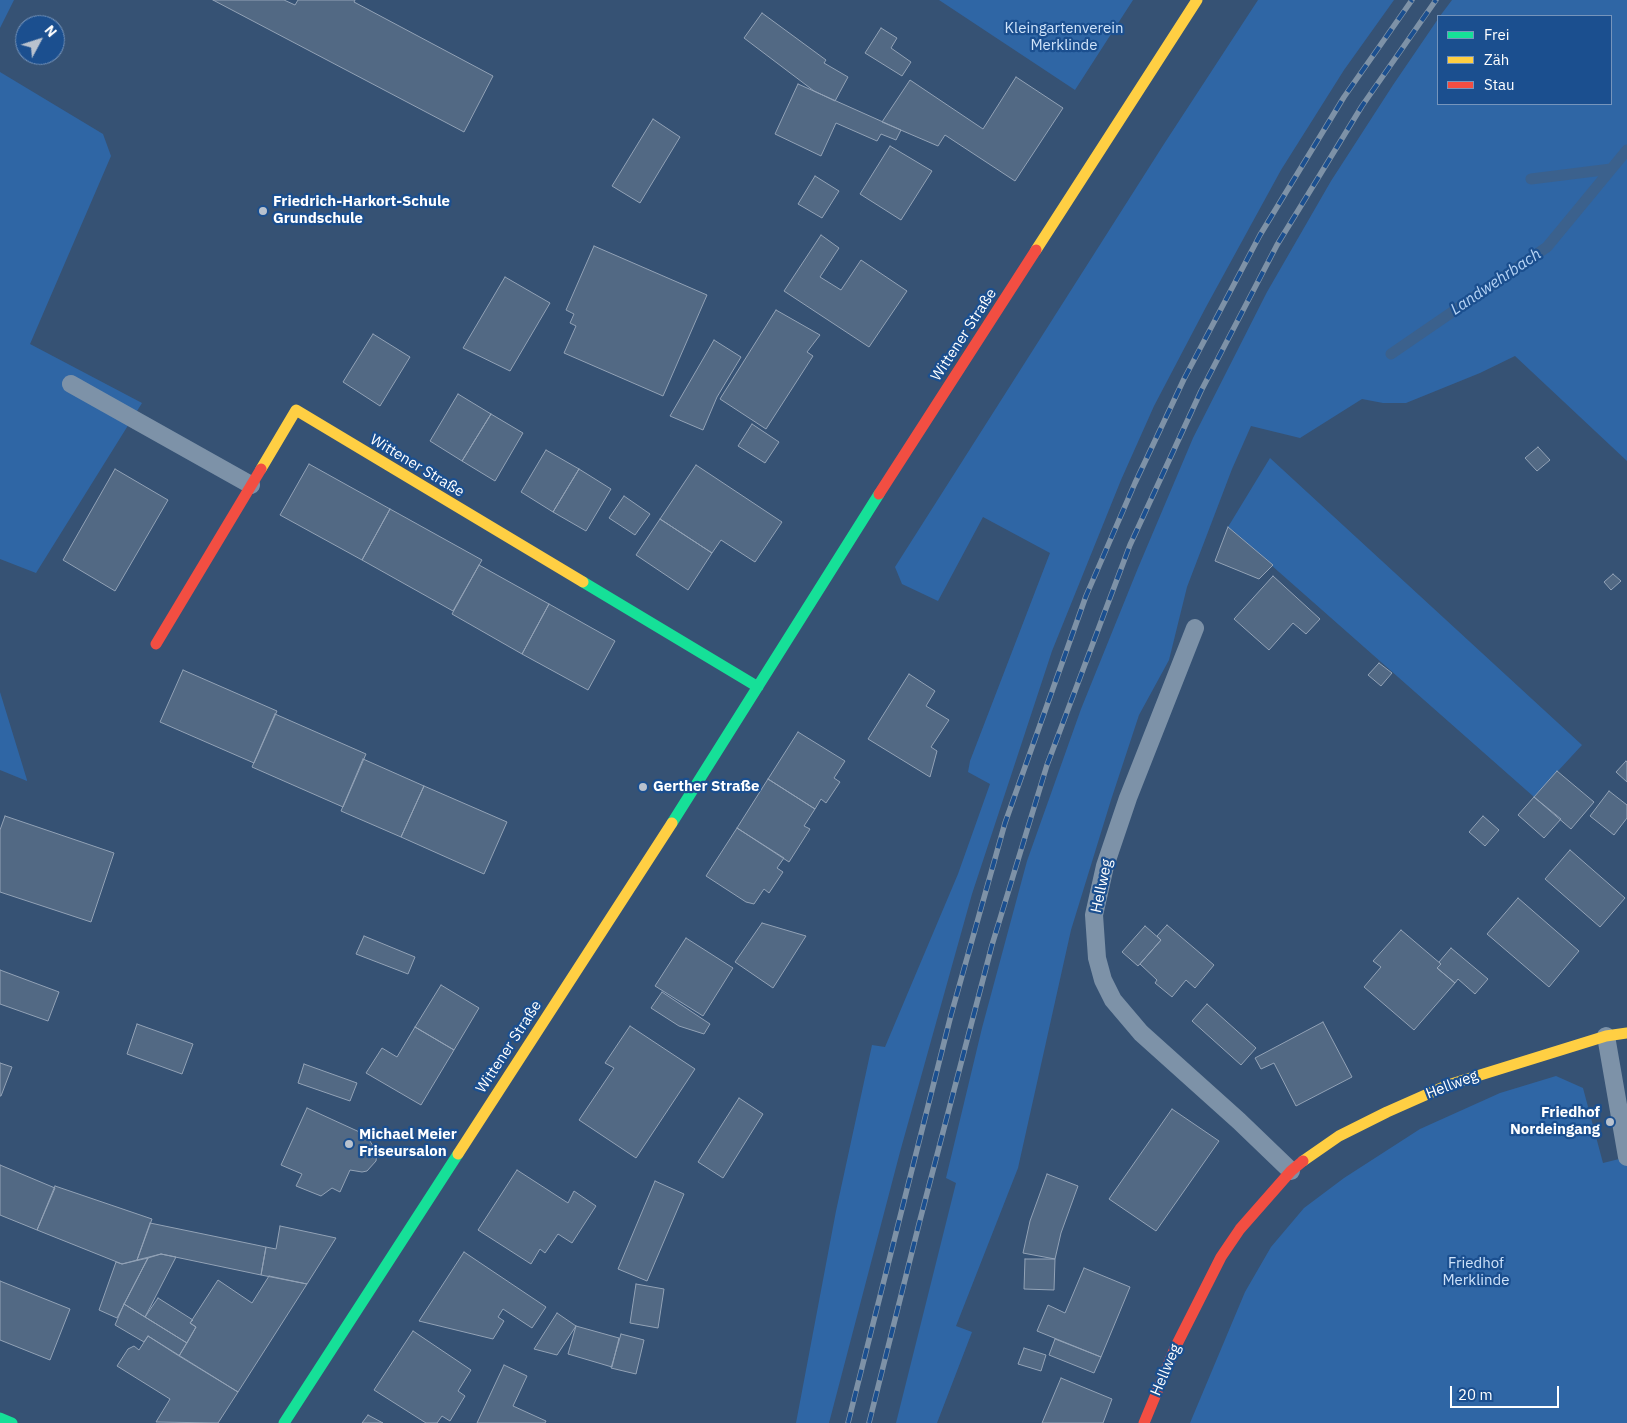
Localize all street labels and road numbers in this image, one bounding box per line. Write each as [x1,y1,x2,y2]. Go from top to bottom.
street label: Wittener Straße [927,285,1001,385]
street label: Wittener Straße [367,431,467,501]
street label: Hellweg [1088,857,1116,915]
street label: Wittener Straße [472,997,546,1097]
street label: Hellweg [1423,1067,1481,1103]
street label: Hellweg [1147,1341,1185,1399]

